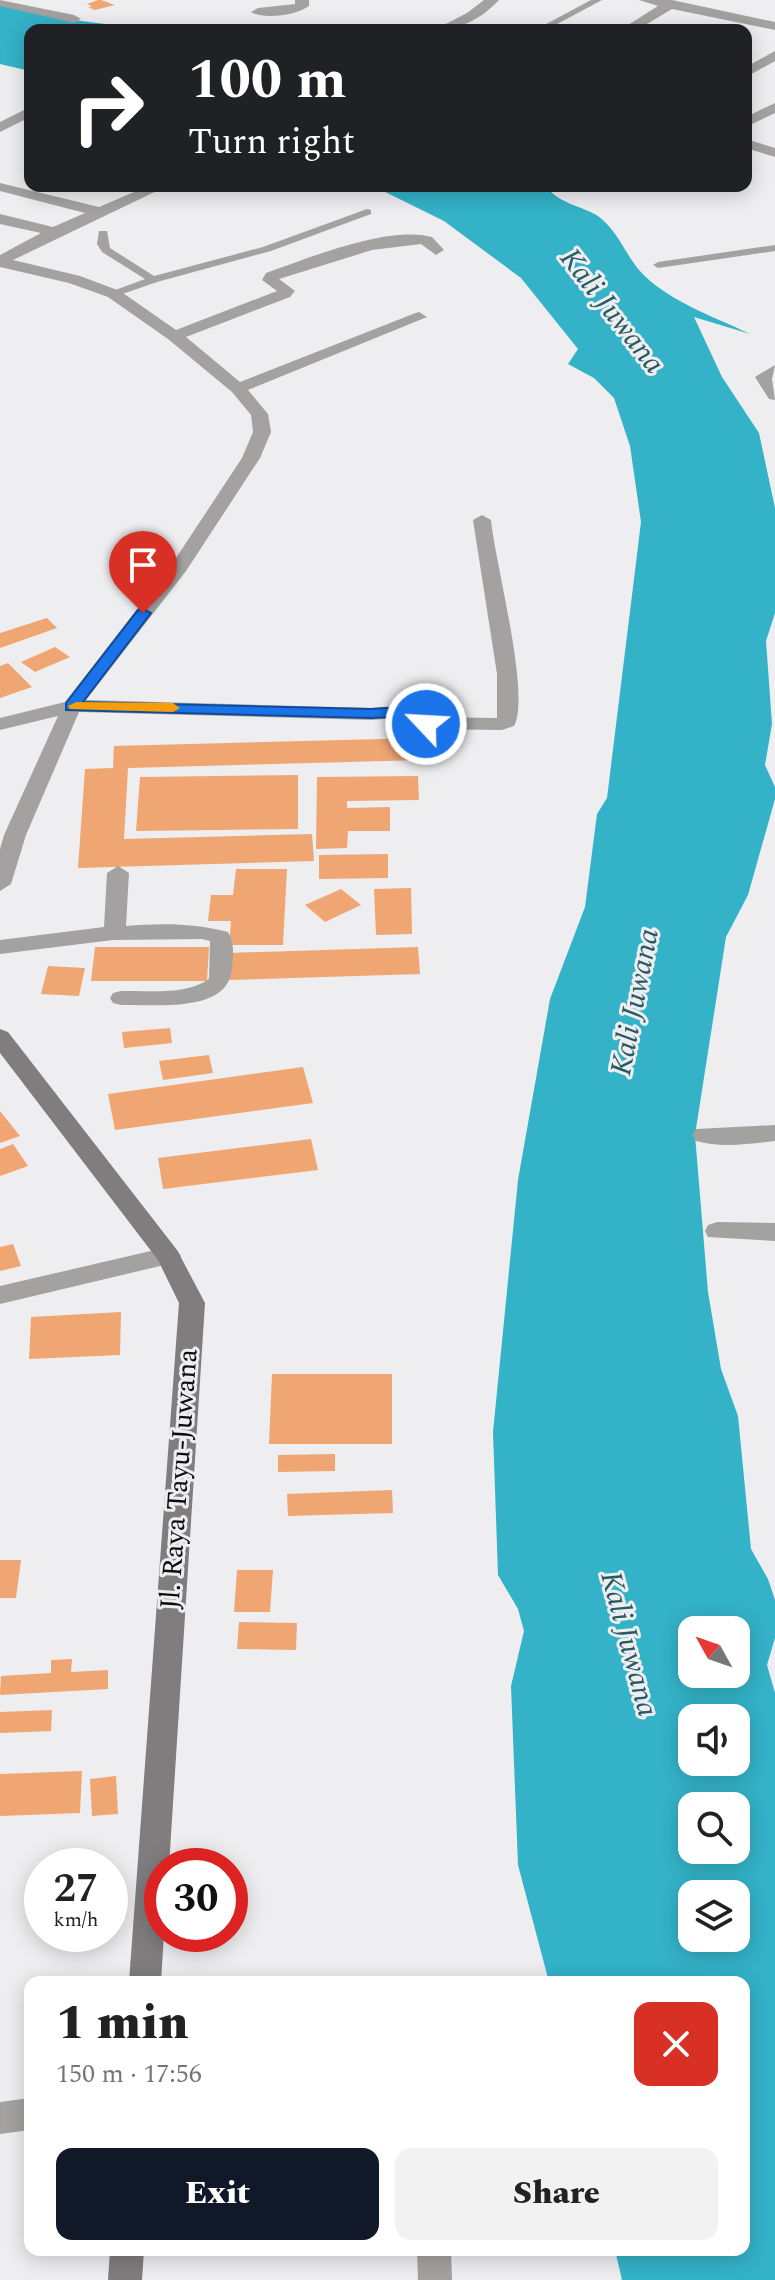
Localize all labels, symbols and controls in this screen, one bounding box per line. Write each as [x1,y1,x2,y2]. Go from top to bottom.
text: 100 m [188,38,347,123]
icon: right [56,56,160,160]
text: Turn right [188,115,355,170]
water label: Kali Juwana [548,238,676,384]
pin [109,531,177,613]
icon: arrive [121,543,165,587]
position arrow [384,682,468,766]
water label: Kali Juwana [598,924,672,1080]
street label: Jl. Raya Tayu-Juwana [148,1347,210,1611]
water label: Kali Juwana [588,1566,670,1722]
north arrow [678,1616,750,1688]
map controls [678,1616,750,1952]
button: sound [678,1704,750,1776]
button: search [678,1792,750,1864]
speed limit sign: 30 [144,1848,248,1952]
text: 27 [54,1859,98,1920]
button: layers [678,1880,750,1952]
text: km/h [54,1905,99,1935]
text: 1 min [56,1987,189,2060]
button: close [634,2002,718,2086]
text: 150 m · 17:56 [56,2054,202,2094]
button: Exit [56,2148,379,2240]
button: Share [395,2148,718,2240]

